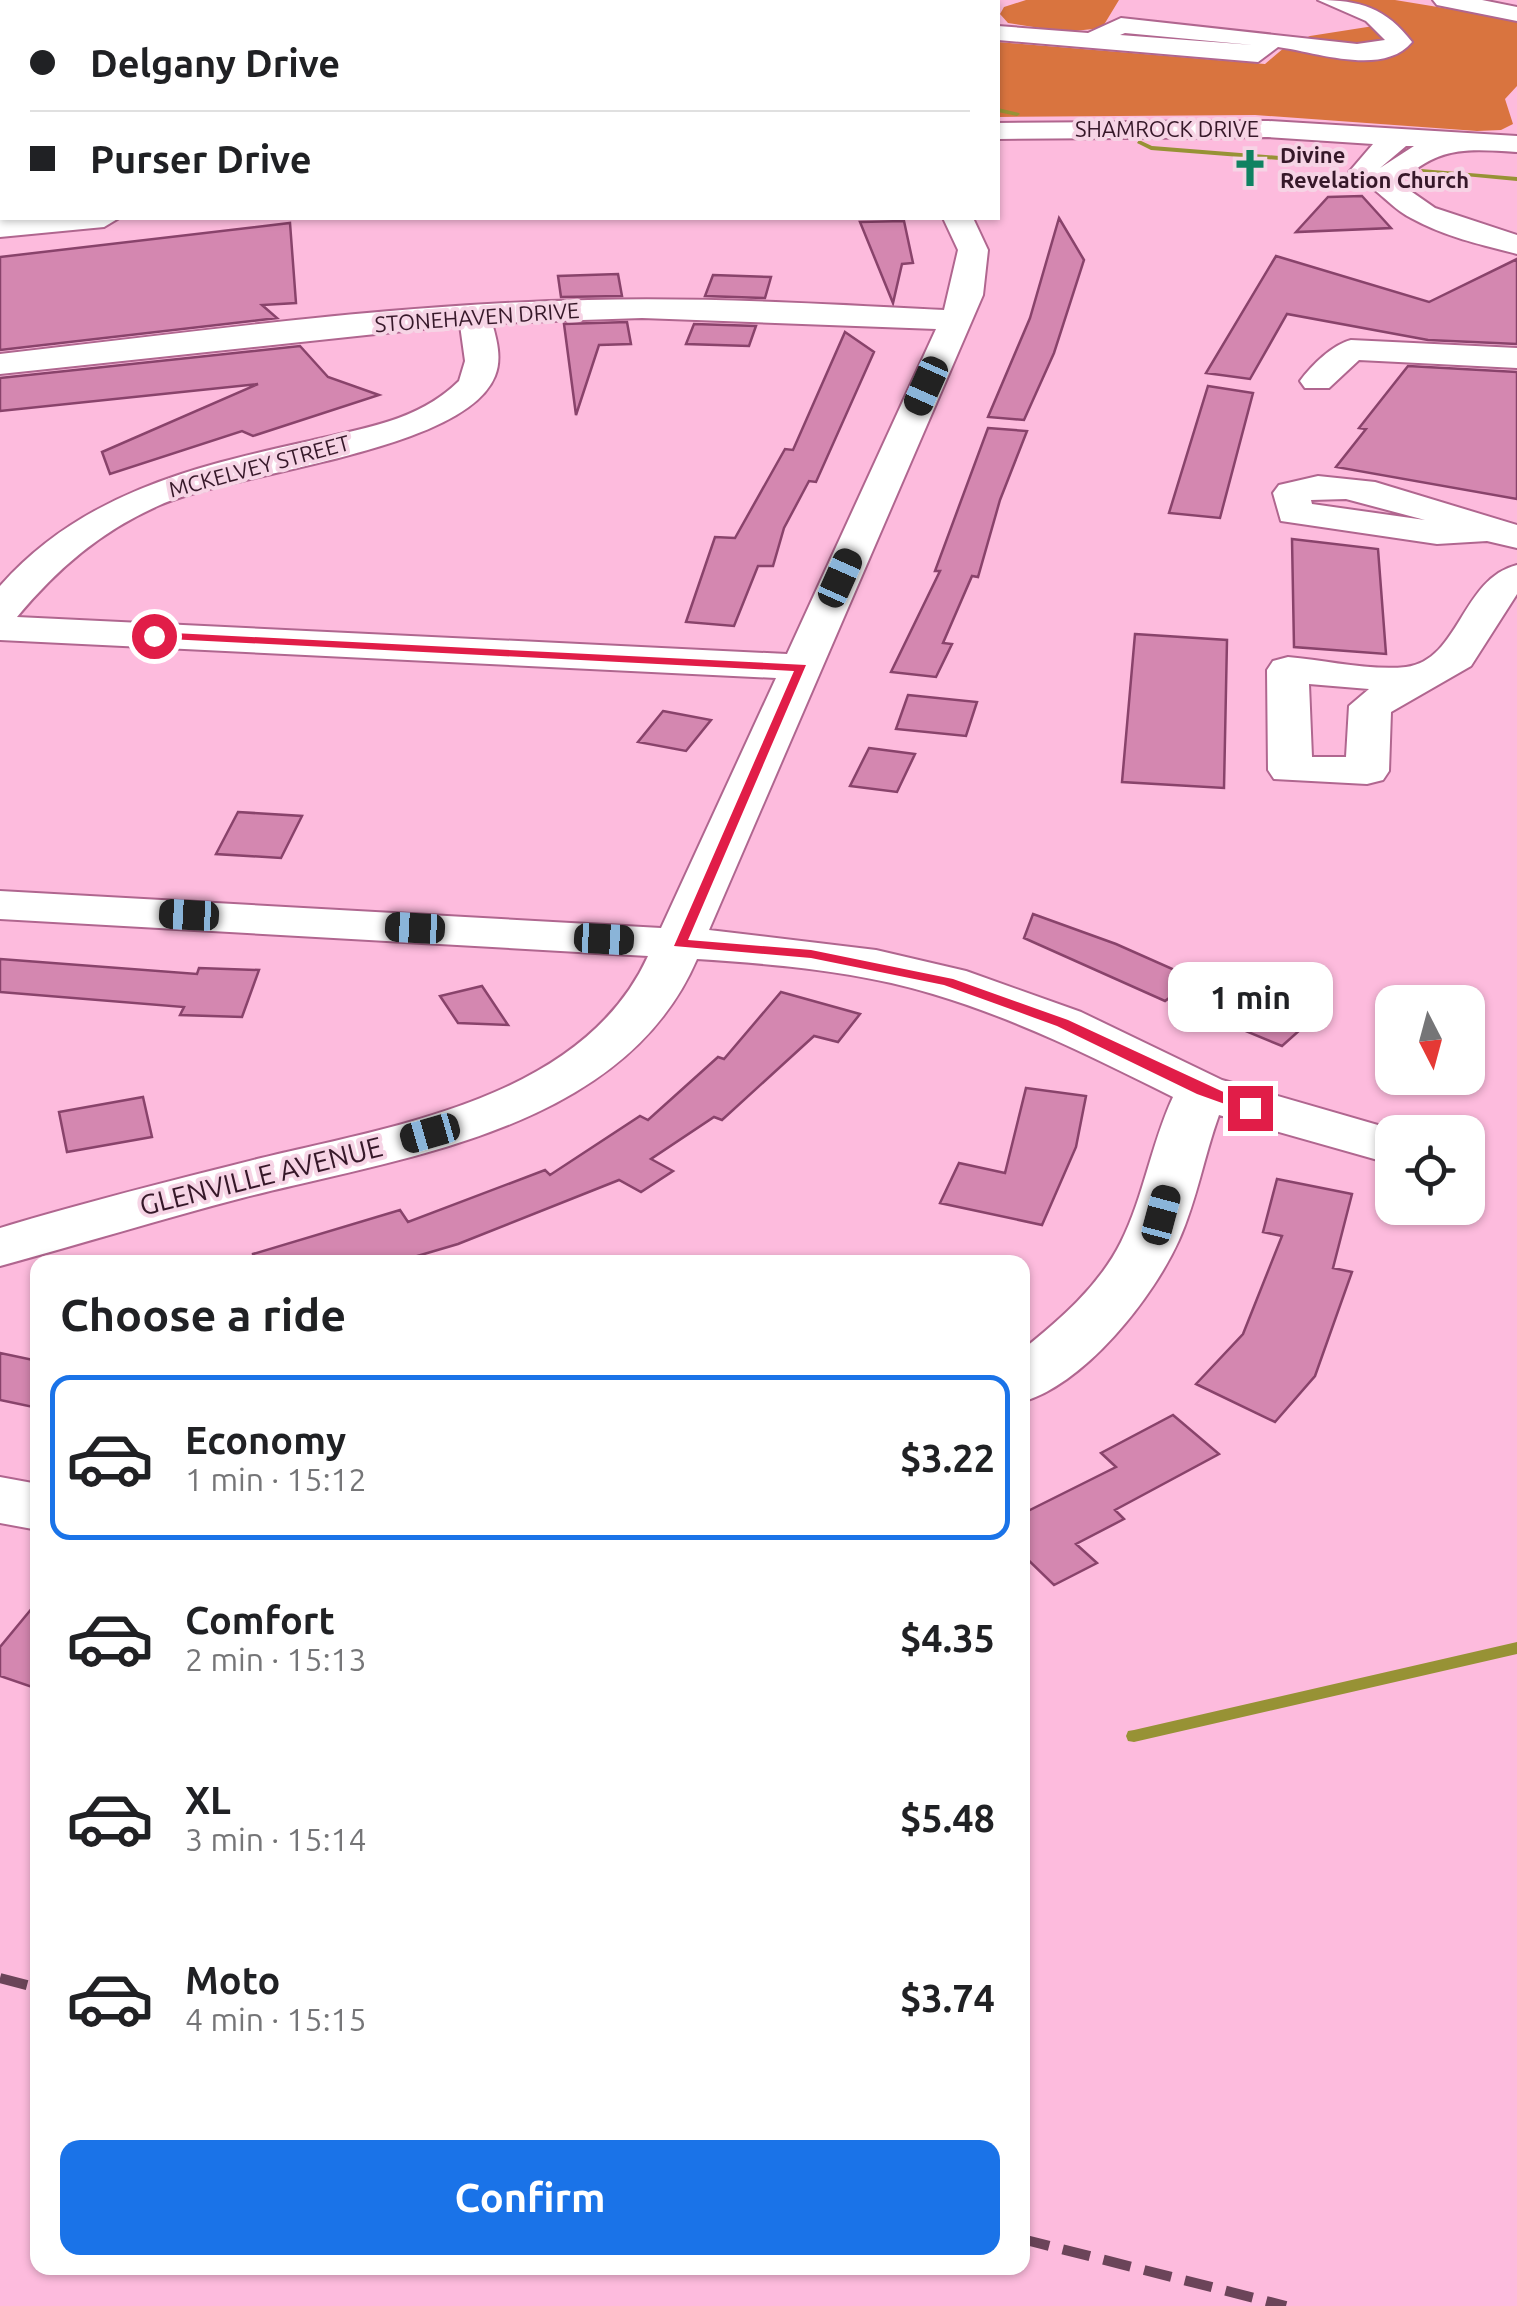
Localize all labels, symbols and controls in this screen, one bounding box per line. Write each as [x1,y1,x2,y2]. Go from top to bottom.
text: Delgany Drive [90,42,340,84]
street label: SHAMROCK DRIVE [1075,116,1259,141]
text: Purser Drive [90,138,312,180]
place label: Divine Revelation Church [1280,142,1469,192]
church icon: Divine Revelation Church [1229,147,1271,189]
street label: STONEHAVEN DRIVE [374,297,580,336]
car [900,352,952,420]
street label: MCKELVEY STREET [166,429,352,502]
car [814,544,866,612]
route start [132,614,177,659]
car [158,898,220,932]
car [384,911,446,945]
car [573,922,635,956]
callout: 1 min [1168,963,1332,1033]
text: 1 min [1210,979,1291,1015]
north arrow [1375,985,1485,1095]
map controls [1375,985,1485,1225]
route end [1228,1086,1273,1131]
car [397,1110,463,1156]
button: locate [1375,1115,1485,1225]
street label: GLENVILLE AVENUE [136,1130,386,1221]
car [1139,1182,1183,1248]
text: Choose a ride [60,1289,346,1340]
icon: car [65,1413,155,1503]
text: Economy [185,1419,346,1461]
text: $3.22 [900,1437,995,1479]
text: 1 min · 15:12 [185,1461,367,1497]
icon: car [65,1593,155,1683]
text: Comfort [185,1599,335,1641]
text: $4.35 [900,1617,995,1659]
text: 2 min · 15:13 [185,1641,367,1677]
icon: car [65,1773,155,1863]
text: XL [185,1779,231,1821]
text: $5.48 [900,1797,995,1839]
text: 3 min · 15:14 [185,1821,367,1857]
icon: car [65,1953,155,2043]
text: Moto [185,1959,280,2001]
text: $3.74 [900,1977,995,2019]
text: 4 min · 15:15 [185,2001,367,2037]
button: Confirm [60,2140,1000,2255]

